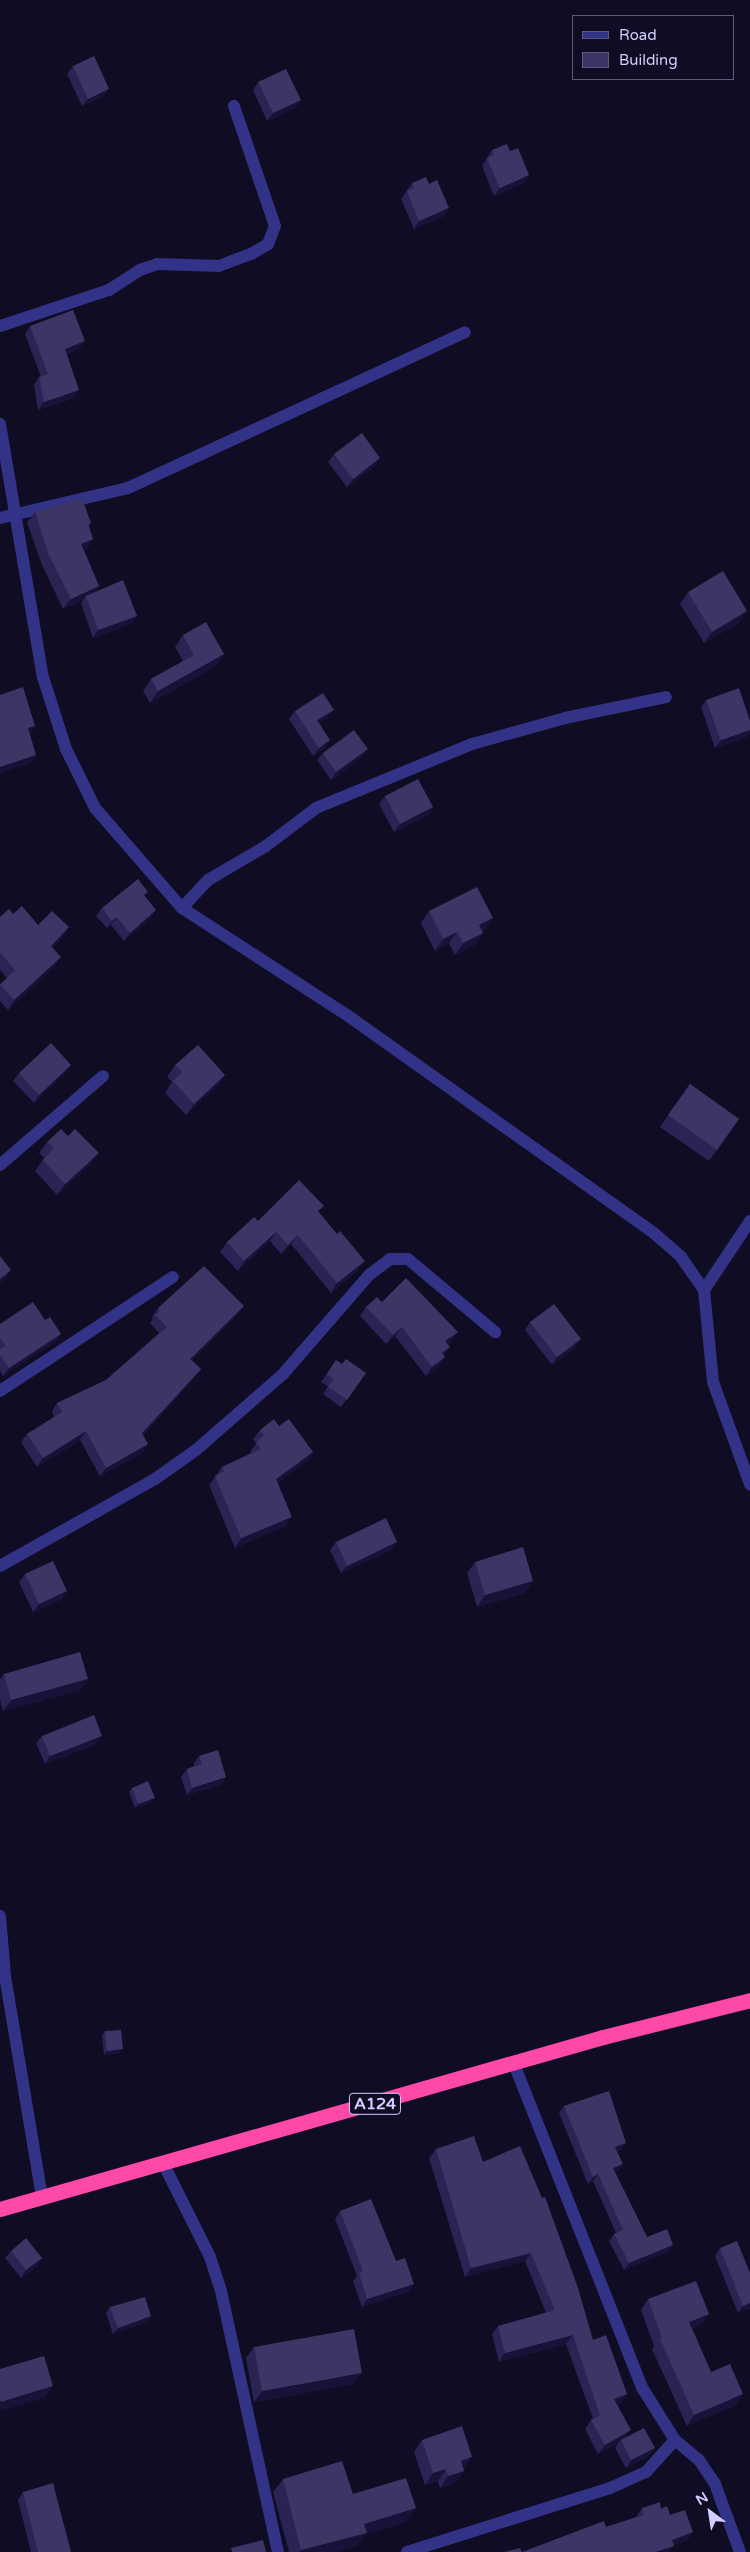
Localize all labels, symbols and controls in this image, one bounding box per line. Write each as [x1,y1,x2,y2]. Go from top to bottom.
legend [572,15,735,80]
text: Road [619,26,657,44]
text: Building [619,51,678,69]
road number: A124 [349,2090,401,2118]
north arrow [685,2487,735,2537]
text: N [693,2489,711,2509]

